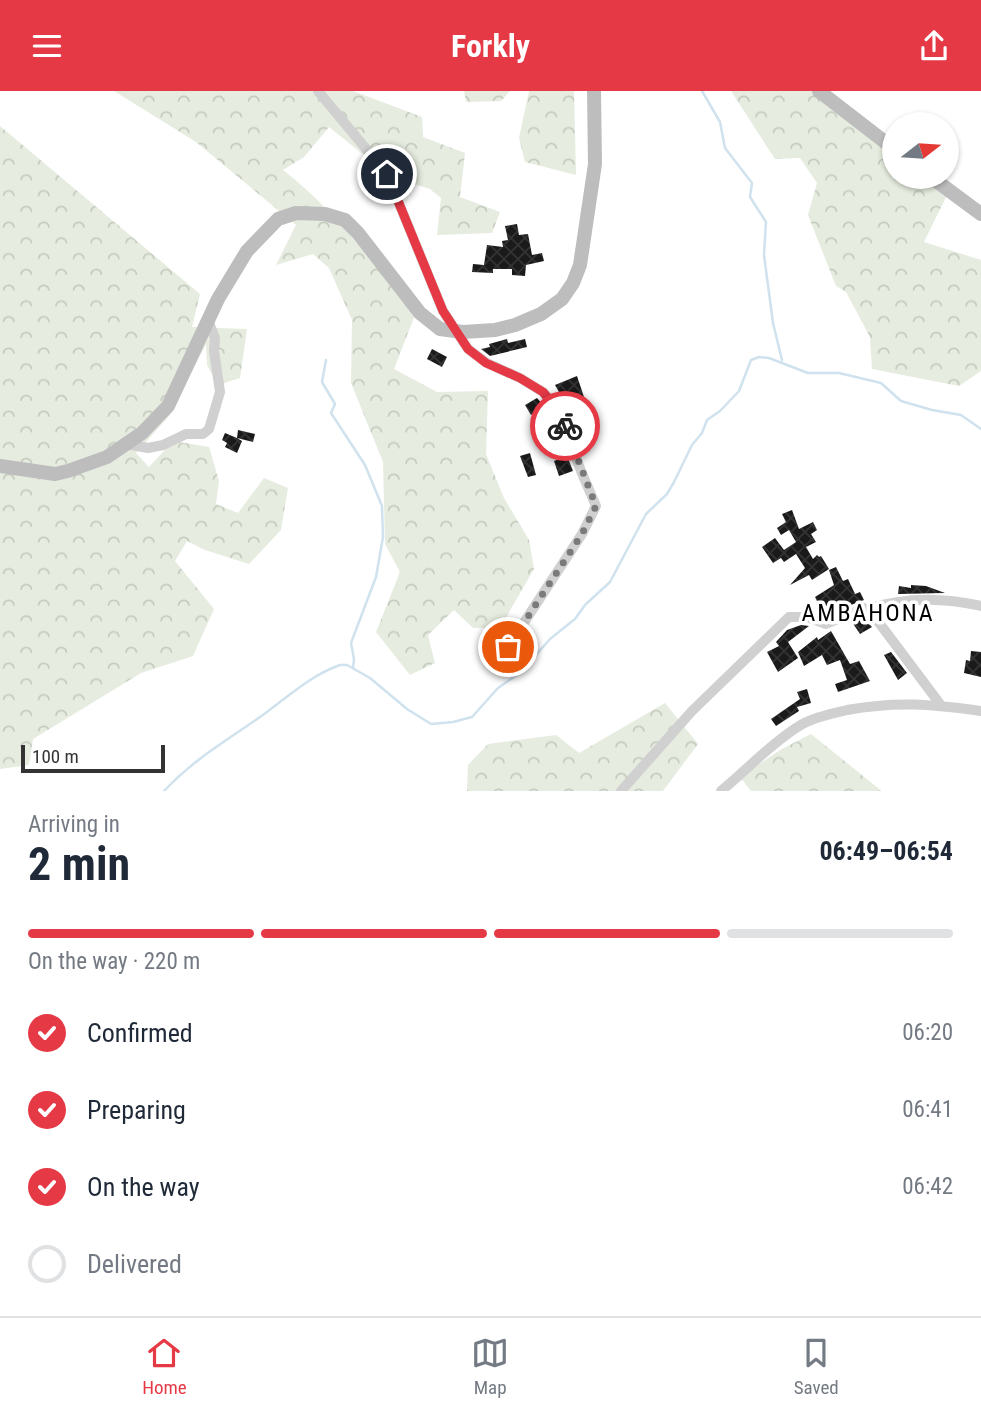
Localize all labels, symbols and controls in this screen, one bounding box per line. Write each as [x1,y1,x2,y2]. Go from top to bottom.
icon: menu [28,27,66,65]
text: Forkly [451,27,530,65]
icon: share [915,27,953,65]
north arrow [882,112,959,189]
map controls [882,112,959,189]
pin [357,144,417,204]
icon: home [368,155,406,193]
courier [530,391,600,461]
icon: bike [546,407,584,445]
district label: AMBAHONA [801,599,935,627]
pin [478,617,538,677]
icon: bag [489,628,527,666]
scale bar [21,742,164,774]
text: 100 m [32,745,79,768]
text: Arriving in [28,811,120,838]
text: 06:49–06:54 [819,836,953,866]
text: 2 min [28,837,130,891]
text: On the way · 220 m [28,948,200,975]
icon: check [28,1014,66,1052]
text: Confirmed [87,1018,193,1048]
text: 06:20 [902,1019,953,1046]
icon: check [28,1091,66,1129]
text: Preparing [87,1095,186,1125]
text: 06:41 [902,1096,953,1123]
icon: check [28,1168,66,1206]
text: On the way [87,1172,200,1202]
text: 06:42 [902,1173,953,1200]
text: Delivered [87,1249,182,1279]
tab: Home [142,1334,187,1399]
tab: Map [471,1334,509,1399]
tab: Saved [794,1334,839,1399]

